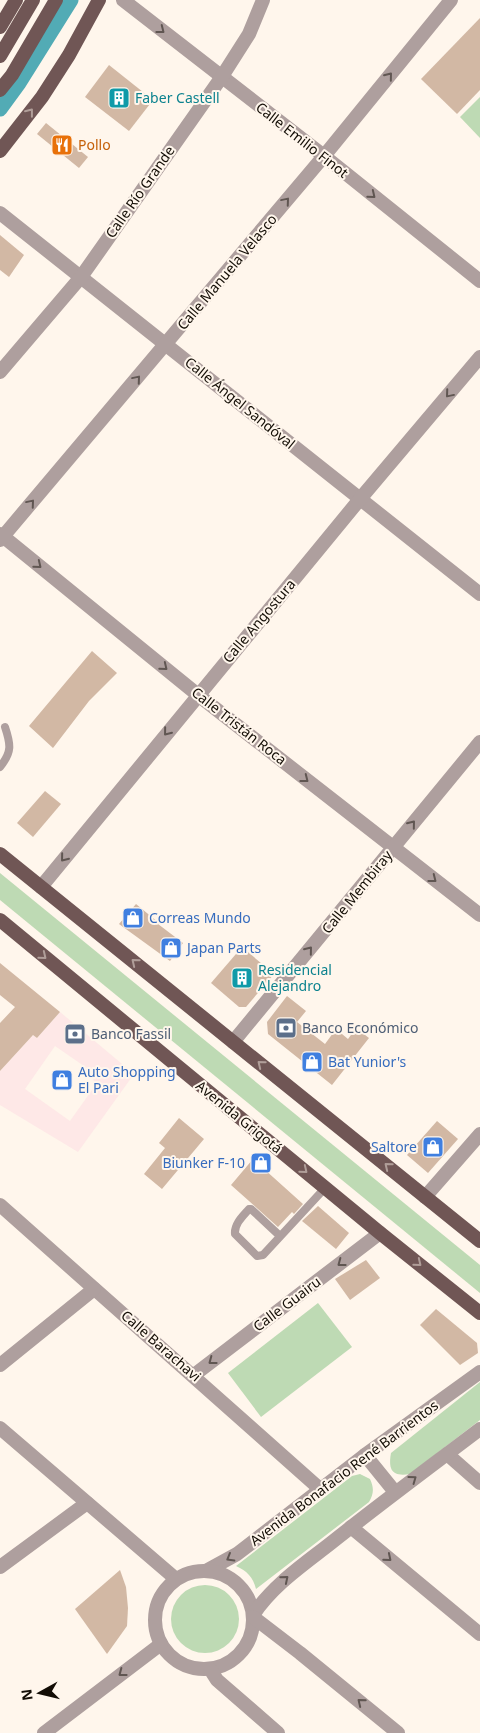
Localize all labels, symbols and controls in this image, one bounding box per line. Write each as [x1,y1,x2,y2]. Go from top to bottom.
one-way arrow [155,25,164,33]
one-way arrow [384,72,393,81]
building icon: Faber Castell [107,86,131,110]
place label: Faber Castell [135,88,220,107]
street label: Calle Emilio Finot [252,98,352,182]
one-way arrow [24,108,33,118]
restaurant icon: Pollo [50,133,74,157]
place label: Pollo [78,135,111,154]
street label: Calle Río Grande [101,142,179,242]
one-way arrow [366,189,376,198]
one-way arrow [280,198,289,207]
street label: Calle Manuela Velasco [173,210,281,334]
street label: Calle Ángel Sandóval [181,352,299,453]
one-way arrow [131,376,140,385]
one-way arrow [445,389,454,398]
one-way arrow [26,500,35,509]
one-way arrow [32,559,41,567]
street label: Calle Angostura [218,575,299,667]
one-way arrow [158,662,167,670]
street label: Calle Tristán Roca [188,683,291,769]
one-way arrow [164,727,173,736]
one-way arrow [299,773,309,782]
one-way arrow [406,821,415,830]
street label: Calle Membiray [317,845,397,937]
one-way arrow [62,852,70,861]
one-way arrow [427,873,437,882]
shop icon: Correas Mundo [121,906,145,930]
place label: Correas Mundo [149,908,251,927]
shop icon: Japan Parts [159,936,183,960]
place label: Japan Parts [185,938,262,957]
one-way arrow [303,947,311,956]
one-way arrow [38,950,47,959]
one-way arrow [131,959,140,968]
place label: Residencial Alejandro [258,960,332,995]
building icon: Residencial Alejandro [230,966,254,990]
bank icon: Banco Económico [274,1016,298,1040]
place label: Banco Económico [302,1018,418,1037]
bank icon: Banco Fassil [63,1022,87,1046]
place label: Banco Fassil [91,1024,171,1043]
shop icon: Bat Yunior's [300,1050,324,1074]
place label: Bat Yunior's [328,1052,407,1071]
place label: Auto Shopping El Pari [78,1062,176,1097]
one-way arrow [258,1062,267,1070]
shop icon: Auto Shopping El Pari [50,1068,74,1092]
street label: Avenida Grigotá [192,1076,286,1157]
shop icon: Saltore [421,1135,445,1159]
place label: Saltore [371,1137,417,1156]
shop icon: Biunker F-10 [249,1151,273,1175]
place label: Biunker F-10 [162,1153,245,1172]
one-way arrow [384,1163,393,1172]
one-way arrow [298,1165,307,1173]
one-way arrow [338,1257,347,1265]
one-way arrow [412,1258,421,1266]
street label: Calle Guairu [249,1272,324,1335]
street label: Calle Barachavi [117,1306,205,1386]
one-way arrow [209,1356,218,1364]
street label: Avenida Bonafacio René Barrientos [246,1395,442,1550]
one-way arrow [407,1476,417,1485]
one-way arrow [227,1551,236,1561]
one-way arrow [383,1553,392,1562]
one-way arrow [279,1577,288,1585]
north arrow [15,1668,65,1718]
one-way arrow [119,1668,128,1676]
text: N [16,1688,37,1702]
one-way arrow [358,1700,367,1708]

